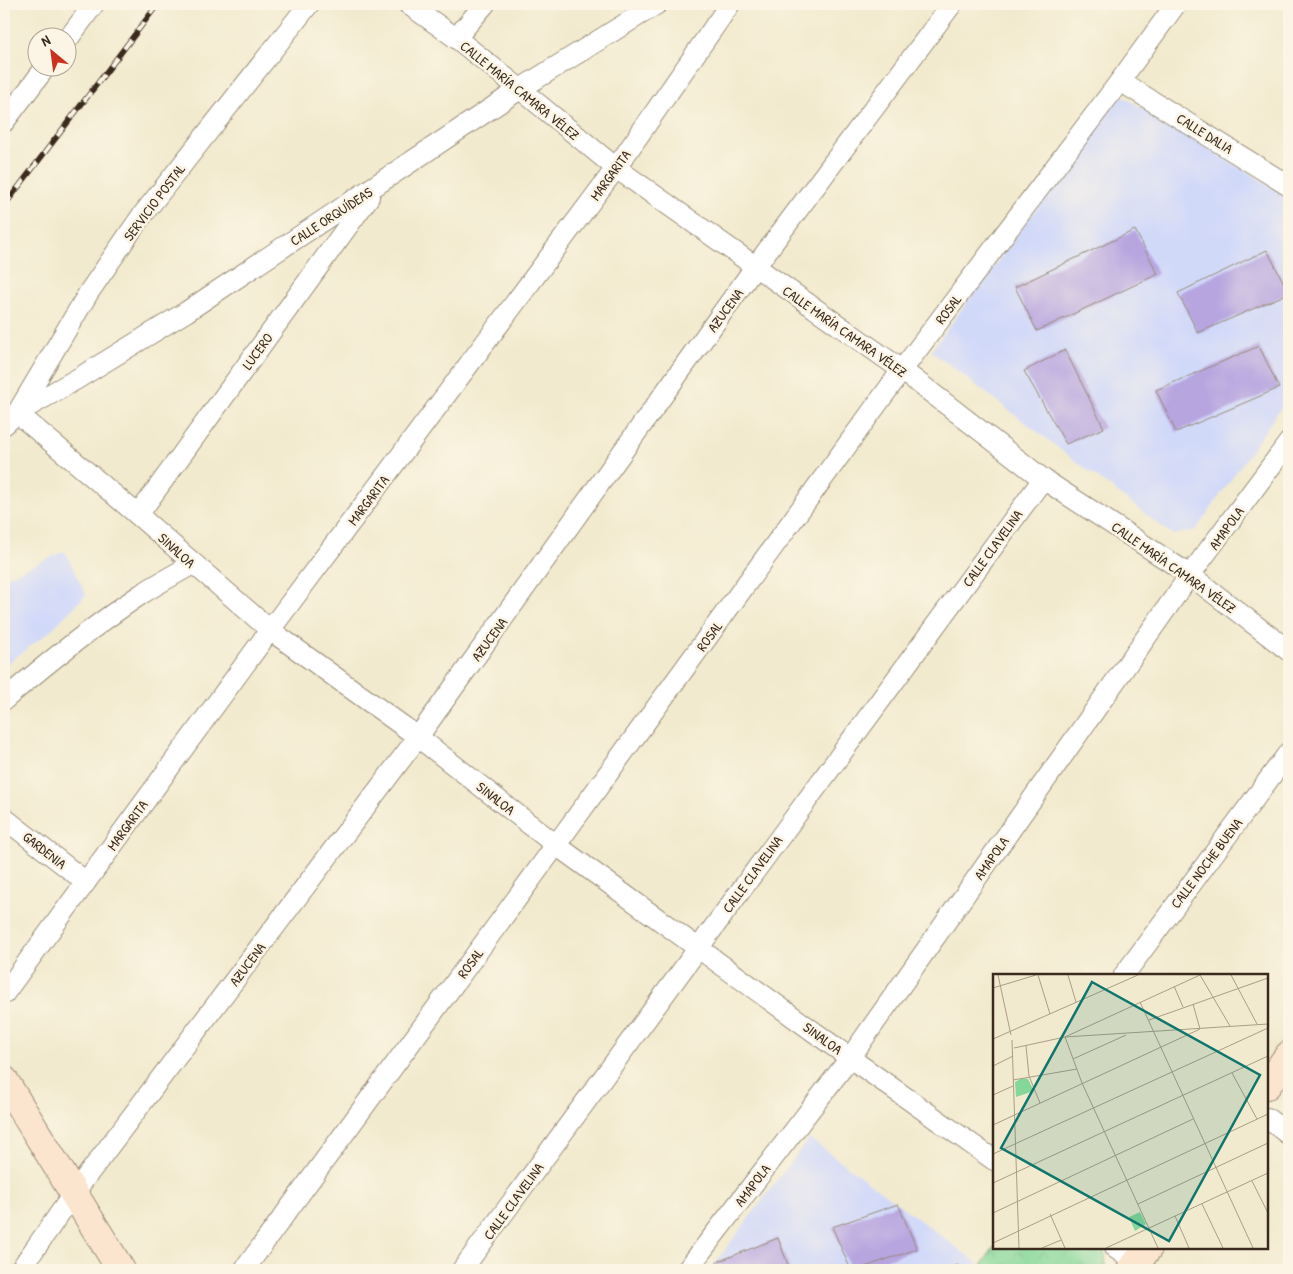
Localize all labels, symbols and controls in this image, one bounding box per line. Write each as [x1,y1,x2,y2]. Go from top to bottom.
north arrow [28,28,78,78]
text: N [38,30,54,50]
street label: CALLE MARÍA CAMARA VÉLEZ [457,36,583,144]
street label: CALLE DALIA [1173,108,1237,158]
street label: MARGARITA [585,146,635,204]
street label: SERVICIO POSTAL [119,160,189,244]
street label: CALLE ORQUÍDEAS [286,182,376,250]
street label: CALLE MARÍA CAMARA VÉLEZ [779,281,911,381]
street label: AZUCENA [703,284,747,336]
street label: ROSAL [931,290,965,328]
street label: LUCERO [237,329,277,373]
street label: MARGARITA [343,471,393,529]
street label: AMAPOLA [1204,503,1248,553]
street label: CALLE CLAVELINA [958,506,1026,590]
street label: CALLE MARÍA CAMARA VÉLEZ [1108,517,1240,617]
street label: SINALOA [154,528,200,572]
street label: AZUCENA [467,613,511,665]
street label: ROSAL [692,617,726,655]
street label: SINALOA [473,777,519,819]
street label: MARGARITA [102,796,152,854]
street label: CALLE NOCHE BUENA [1166,814,1246,912]
street label: GARDENIA [19,827,71,873]
street label: CALLE CLAVELINA [718,832,786,916]
street label: AMAPOLA [969,833,1013,883]
street label: AZUCENA [224,938,270,990]
street label: ROSAL [453,944,487,982]
inset map [993,974,1268,1249]
street label: SINALOA [800,1017,846,1059]
street label: CALLE CLAVELINA [479,1159,547,1243]
street label: AMAPOLA [730,1160,774,1210]

